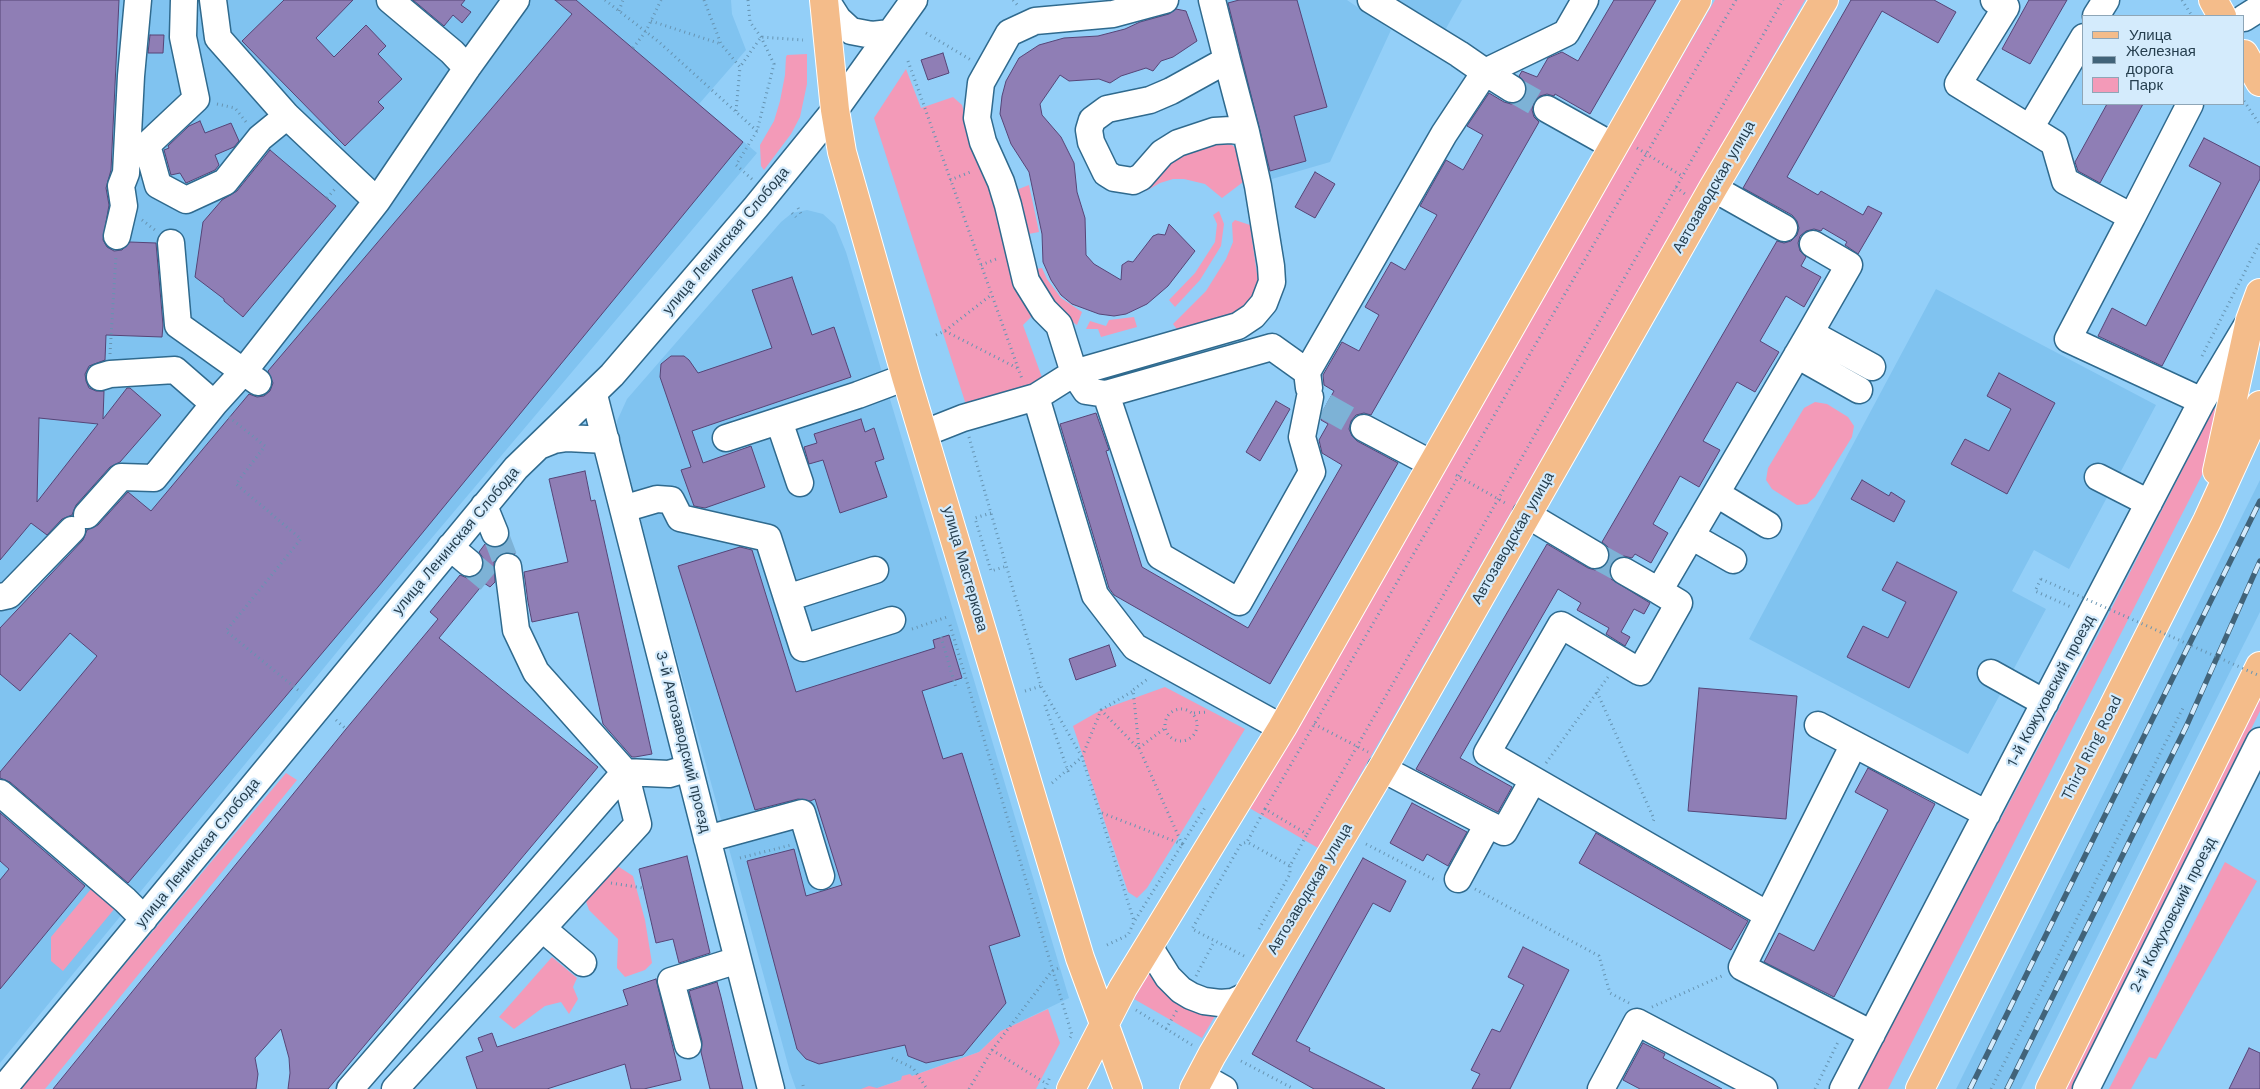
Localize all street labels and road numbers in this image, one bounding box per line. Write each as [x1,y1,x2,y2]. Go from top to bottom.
street label: Автозаводская улица [1669,118,1759,256]
street label: улица Ленинская Слобода [659,163,793,319]
street label: улица Ленинская Слобода [389,463,523,619]
street label: Автозаводская улица [1468,469,1558,607]
street label: улица Мастеркова [939,504,991,634]
street label: 1-й Кожуховский проезд [2003,612,2099,770]
street label: 3-й Автозаводский проезд [652,649,714,835]
street label: Third Ring Road [2058,693,2126,803]
street label: улица Ленинская Слобода [132,775,264,931]
street label: Автозаводская улица [1264,820,1356,958]
street label: 2-й Кожуховский проезд [2126,834,2220,996]

